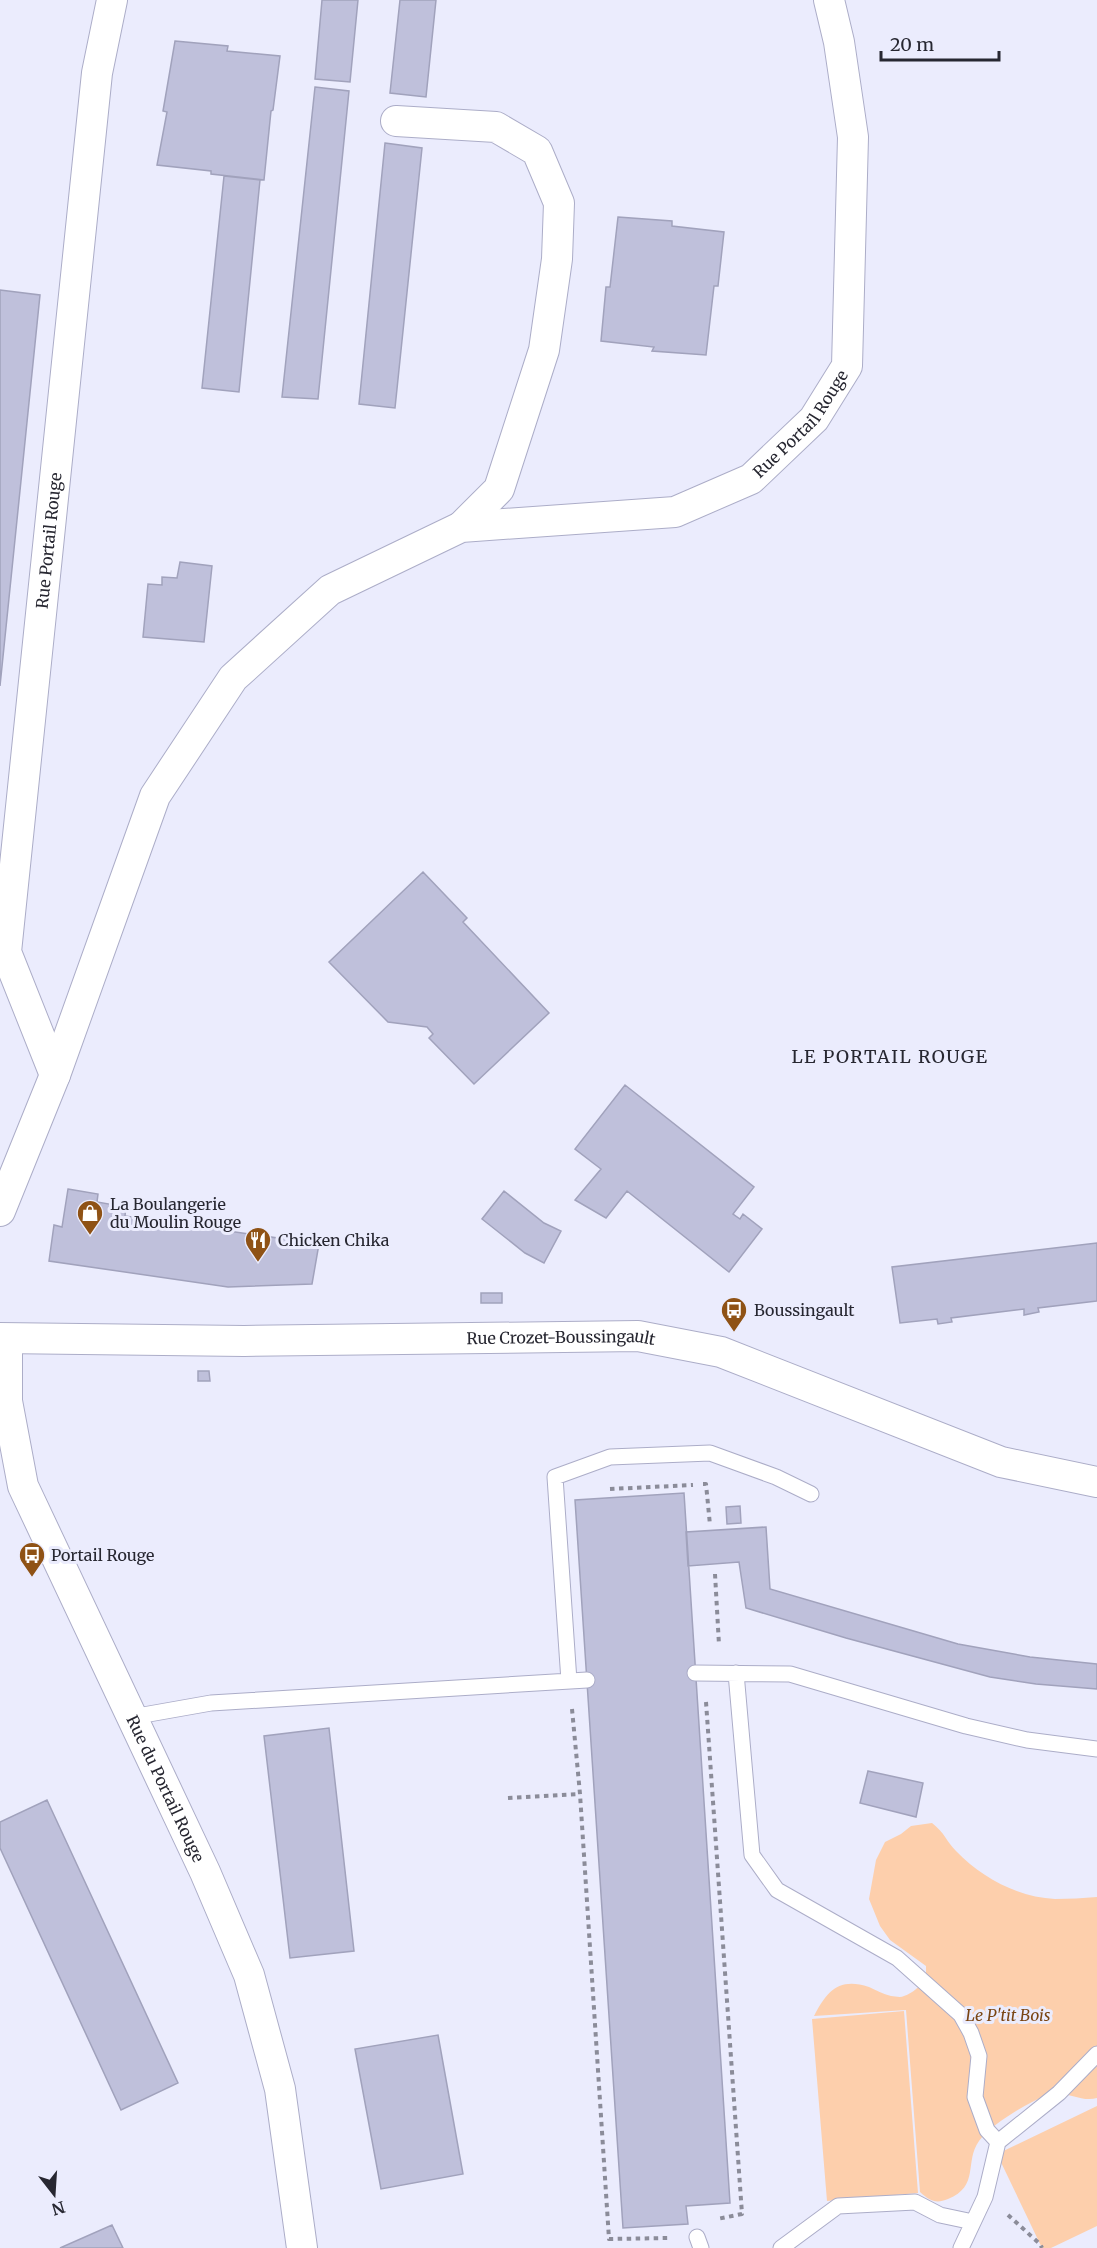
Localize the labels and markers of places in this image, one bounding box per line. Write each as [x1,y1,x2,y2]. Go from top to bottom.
place label: La Boulangerie du Moulin Rouge [110,1194,241,1232]
shop icon: La Boulangerie du Moulin Rouge [75,1198,105,1236]
restaurant icon: Chicken Chika [243,1225,273,1263]
place label: Chicken Chika [278,1230,390,1250]
bus stop icon: Boussingault [719,1295,749,1333]
place label: Boussingault [754,1300,855,1320]
bus stop icon: Portail Rouge [17,1540,47,1578]
place label: Portail Rouge [51,1545,154,1565]

